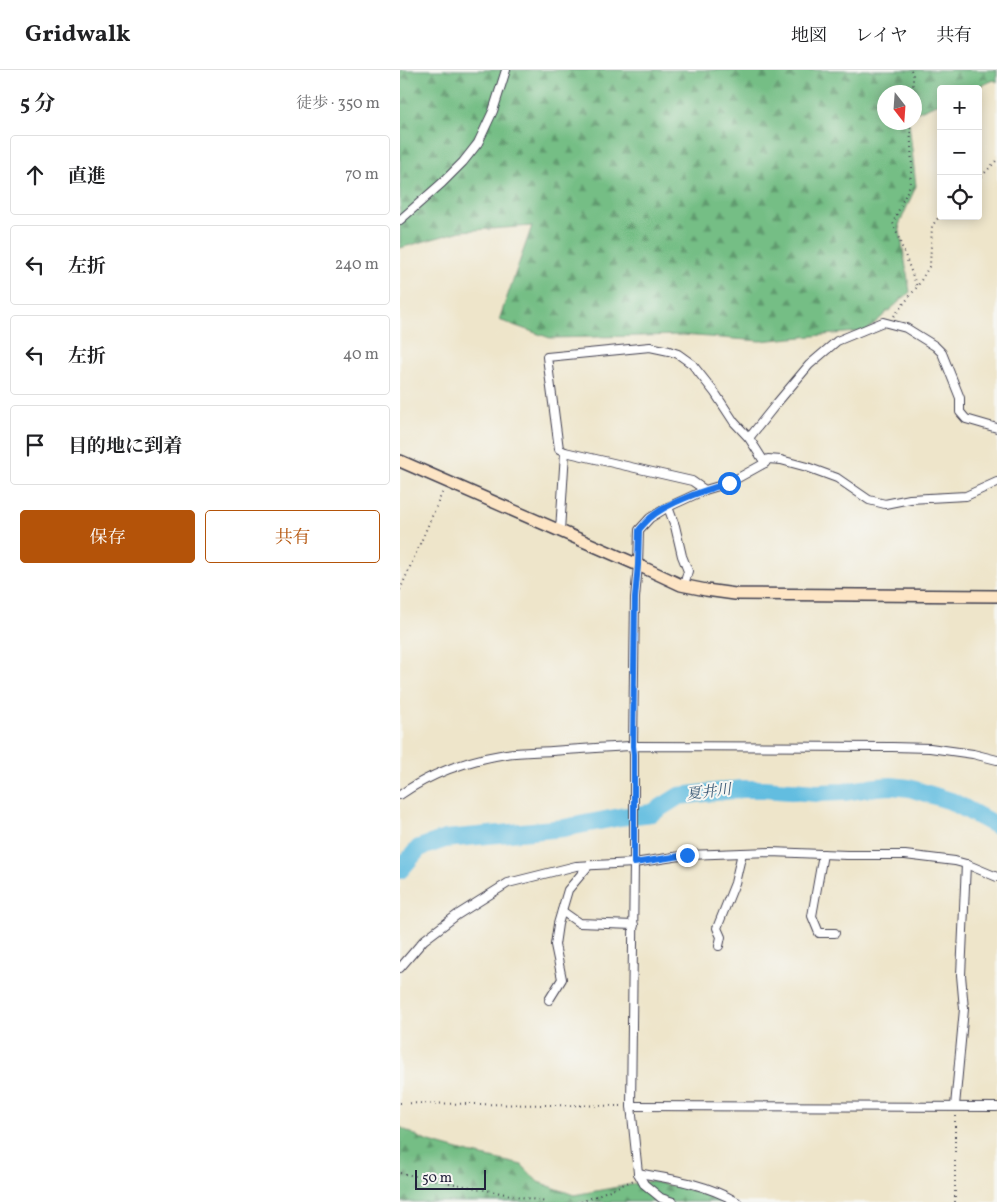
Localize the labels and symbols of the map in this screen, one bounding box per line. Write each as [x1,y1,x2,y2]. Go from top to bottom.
north arrow [877,85,922,130]
route start [718,472,741,495]
water label: 夏井川 [685,780,735,806]
route end [676,844,699,867]
scale bar [415,1167,486,1190]

